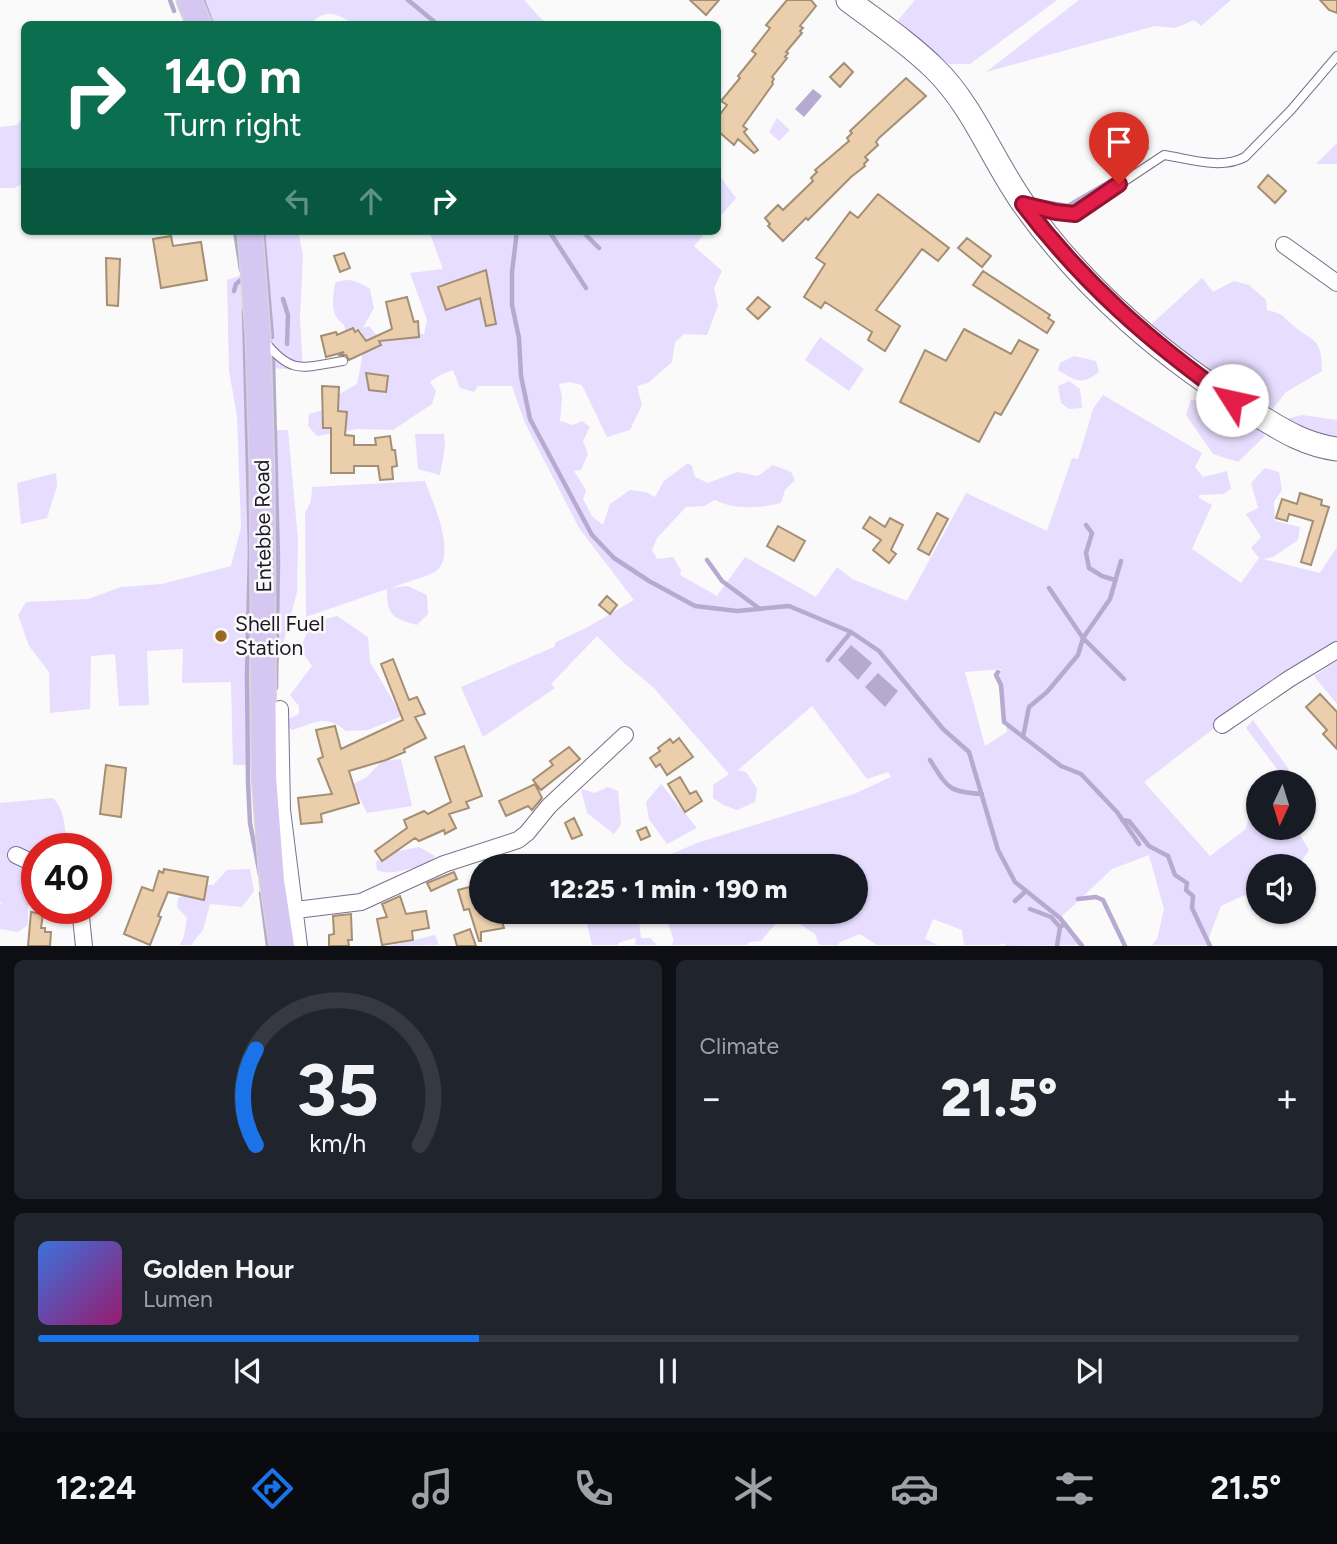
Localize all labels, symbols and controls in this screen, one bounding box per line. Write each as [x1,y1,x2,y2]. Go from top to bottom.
text: 140 m [164,46,302,105]
icon: right [49,49,140,140]
text: Turn right [164,106,302,144]
pin [1089,112,1149,184]
icon: arrive [1100,123,1138,161]
icon: left [279,182,317,220]
icon: ahead [352,182,390,220]
icon: right [425,182,463,220]
position arrow [1195,363,1269,437]
street label: Entebbe Road [249,459,276,593]
place label: Shell Fuel Station [235,611,325,660]
marker: Shell Fuel Station [213,628,229,644]
north arrow [1246,770,1316,840]
map controls [1246,770,1316,924]
speed limit sign: 40 [21,833,112,924]
button: sound [1246,854,1316,924]
text: 12:25 · 1 min · 190 m [550,873,787,905]
text: Climate [700,1032,779,1060]
text: 35 [296,1047,379,1134]
text: 21.5° [941,1067,1058,1129]
text: − [700,1075,723,1121]
text: + [1275,1075,1299,1121]
text: km/h [309,1128,366,1158]
text: Golden Hour [143,1253,294,1285]
text: Lumen [143,1285,213,1313]
icon: previous [229,1352,267,1390]
icon: pause [649,1352,687,1390]
icon: next [1070,1352,1108,1390]
icon: directions [248,1464,297,1513]
icon: music [408,1464,457,1513]
icon: phone [569,1464,618,1513]
icon: climate [729,1464,778,1513]
icon: car [890,1464,939,1513]
icon: filters [1050,1464,1099,1513]
text: 12:24 [56,1469,136,1507]
text: 21.5° [1211,1469,1281,1507]

